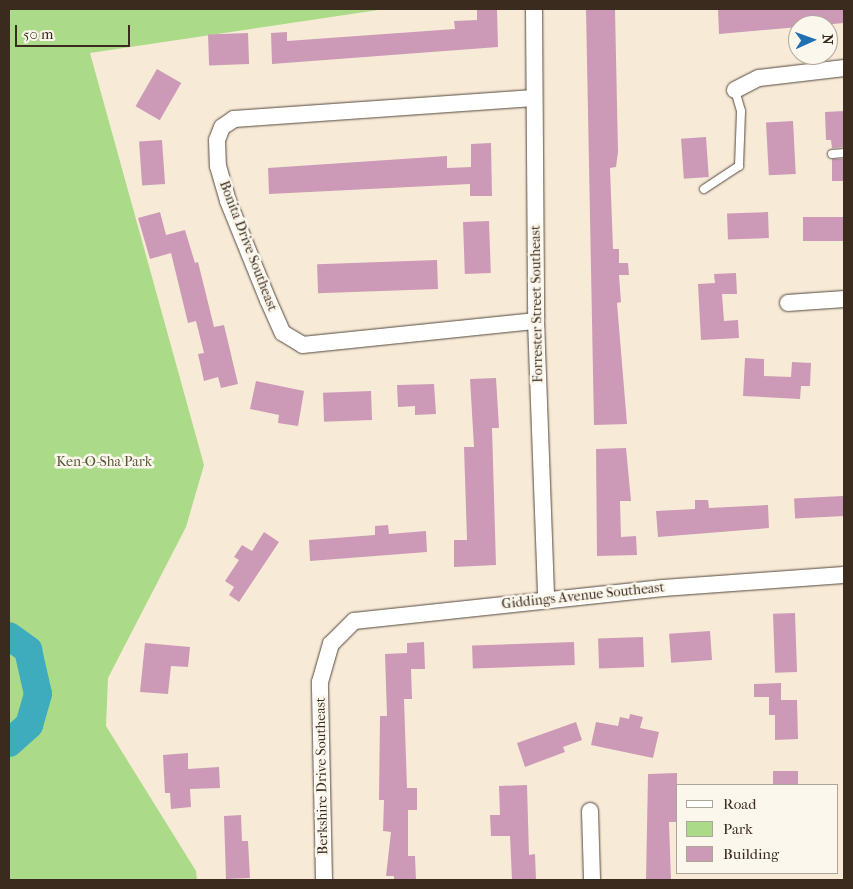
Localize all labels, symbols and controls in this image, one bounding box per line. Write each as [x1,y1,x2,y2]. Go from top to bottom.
scale bar [18,15,132,47]
north arrow [788,15,838,65]
text: 50 m [23,25,53,43]
text: N [819,34,836,45]
street label: Bonita Drive Southeast [215,178,281,314]
street label: Forrester Street Southeast [527,225,547,383]
park label: Ken-O-Sha Park [56,454,152,470]
street label: Giddings Avenue Southeast [501,579,665,613]
street label: Berkshire Drive Southeast [312,697,332,855]
legend [676,784,838,874]
text: Road [723,795,756,813]
text: Park [723,820,753,838]
text: Building [723,845,779,863]

